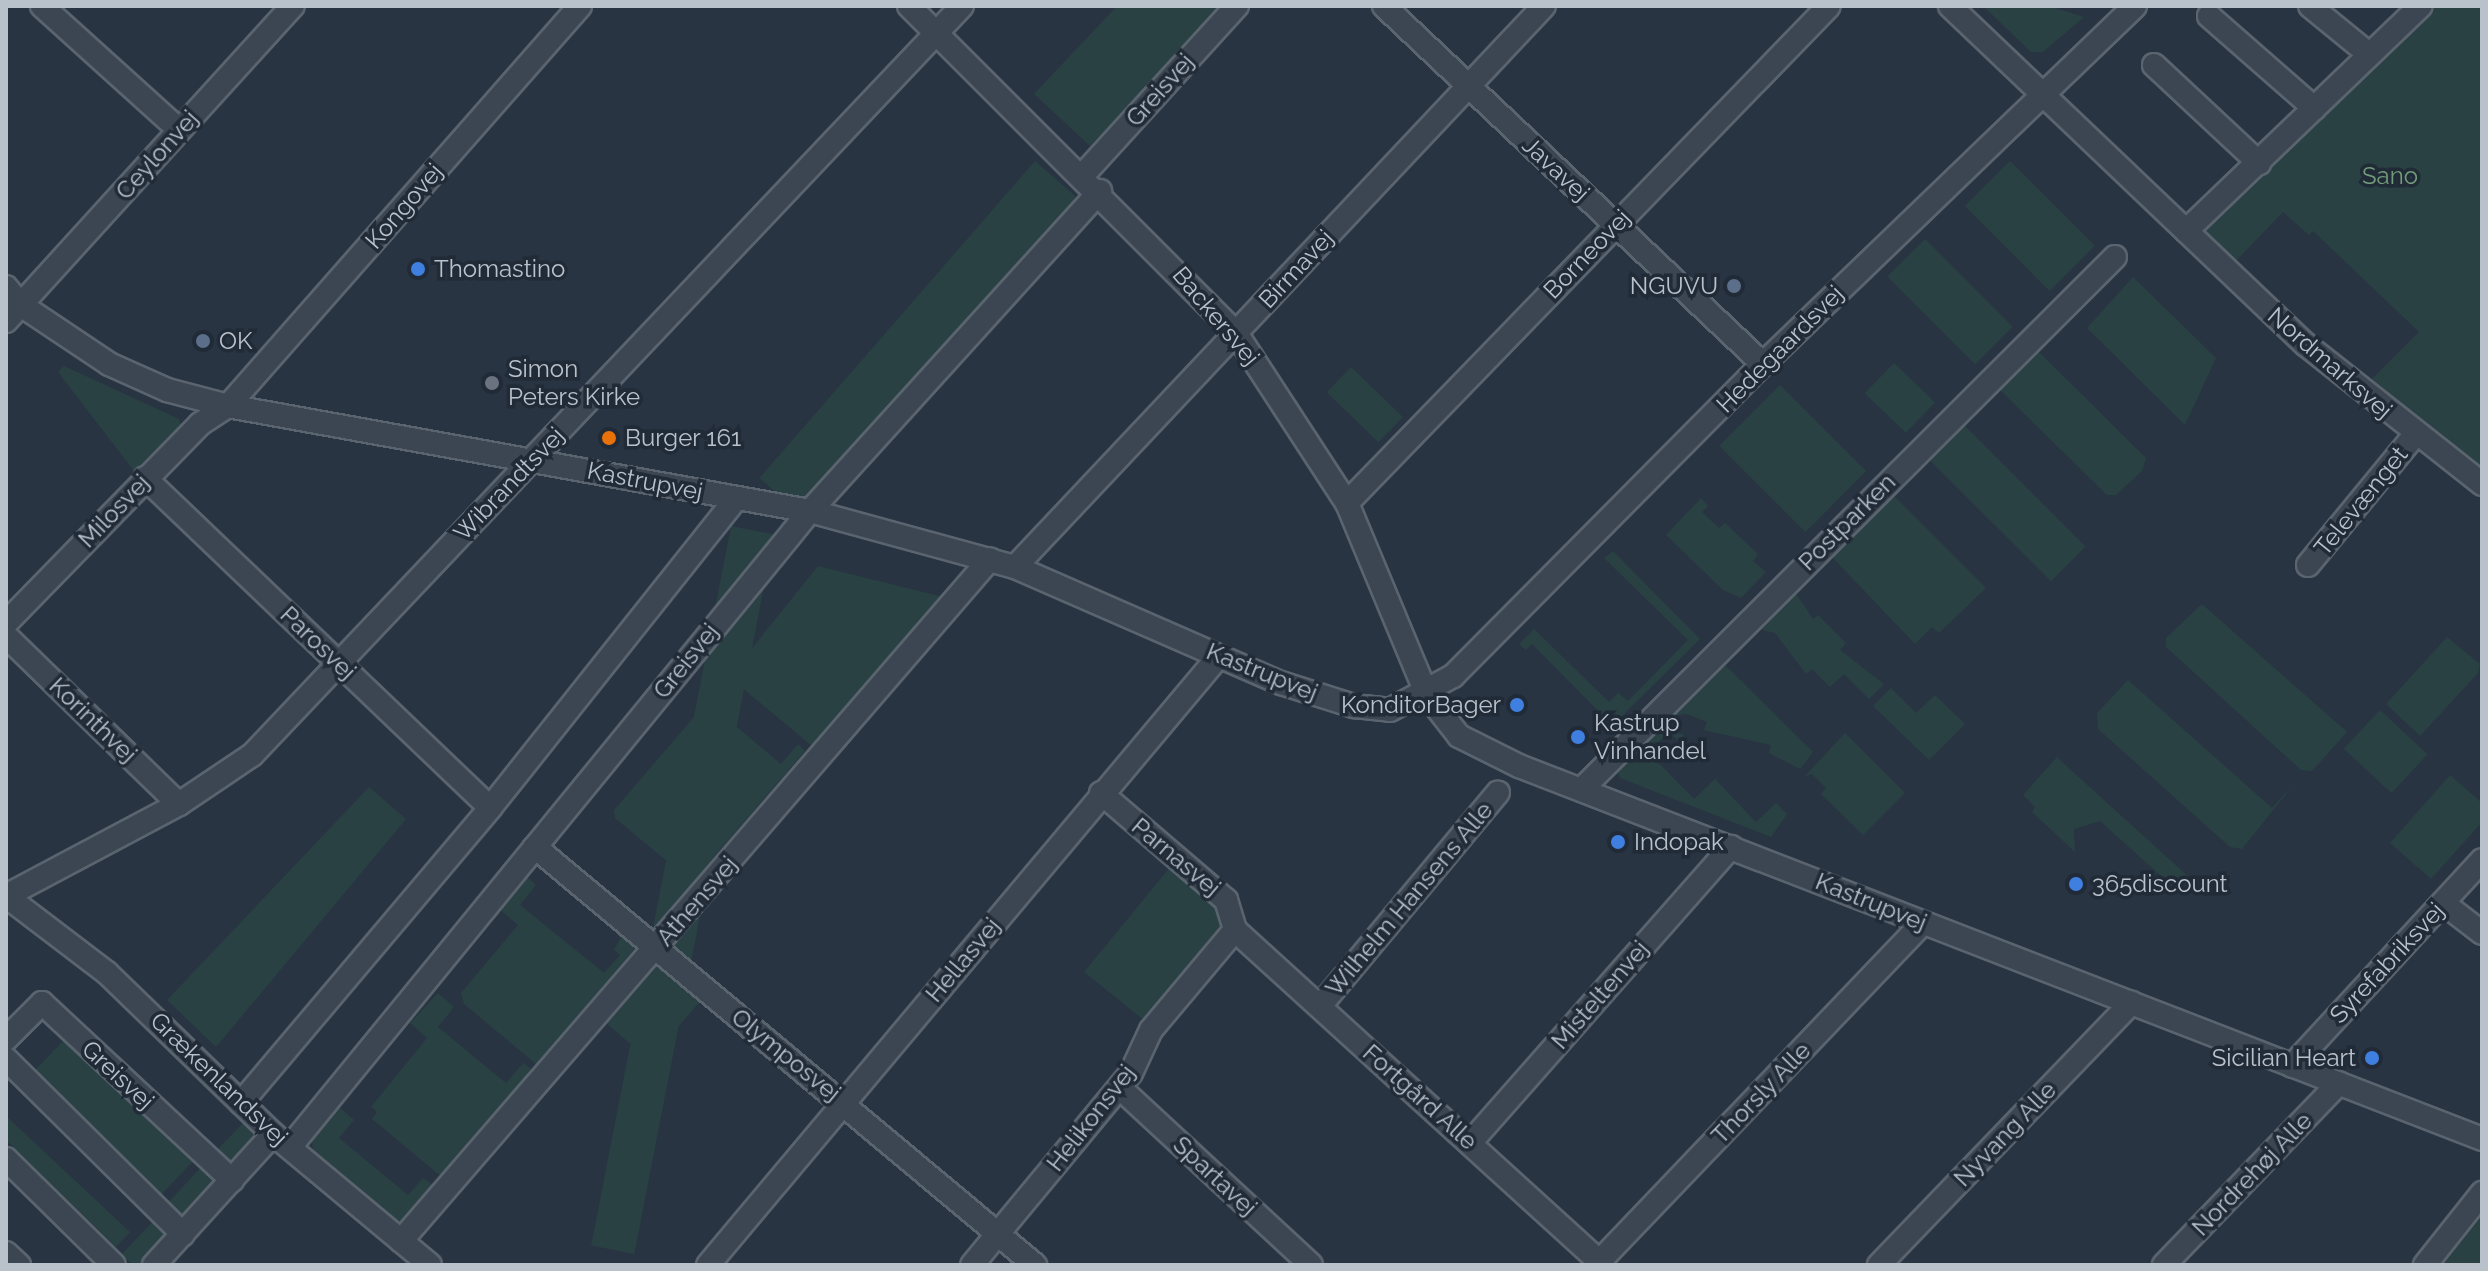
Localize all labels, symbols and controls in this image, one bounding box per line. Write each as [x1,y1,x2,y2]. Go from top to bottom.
street label: Greisvej [1120,48,1200,132]
street label: Ceylonvej [110,105,204,205]
street label: Javavej [1517,131,1595,207]
street label: Kongovej [359,158,449,254]
park label: Sano [2362,162,2418,190]
street label: Borneovej [1538,204,1636,304]
street label: Birmavej [1253,224,1339,314]
place label: Thomastino [434,255,565,283]
marker: Thomastino [409,260,427,278]
street label: Backersvej [1166,261,1266,371]
place label: NGUVU [1630,272,1718,300]
marker: NGUVU [1725,277,1743,295]
street label: Hedegaardsvej [1710,279,1850,419]
street label: Nordmarksvej [2262,301,2398,425]
place label: OK [219,327,252,355]
marker: OK [194,332,212,350]
place label: Simon Peters Kirke [508,355,640,411]
marker: Simon Peters Kirke [483,374,501,392]
street label: Wibrandtsvej [448,421,570,547]
place label: Burger 161 [625,424,742,452]
marker: Burger 161 [600,429,618,447]
street label: Televænget [2308,441,2414,561]
street label: Kastrupvej [585,456,705,506]
street label: Postparken [1793,468,1901,576]
street label: Milosvej [72,469,156,553]
street label: Parosvej [274,600,362,686]
street label: Greisvej [647,618,725,704]
street label: Kastrupvej [1202,637,1322,707]
street label: Korinthvej [43,671,143,769]
place label: KonditorBager [1341,691,1501,719]
marker: KonditorBager [1508,696,1526,714]
place label: Kastrup Vinhandel [1594,709,1706,765]
marker: Kastrup Vinhandel [1569,728,1587,746]
street label: Wilhelm Hansens Alle [1319,796,1499,1002]
street label: Parnasvej [1126,812,1226,902]
place label: Indopak [1634,828,1724,856]
marker: Indopak [1609,833,1627,851]
street label: Athensvej [650,850,744,952]
street label: Kastrupvej [1811,867,1931,937]
place label: 365discount [2092,870,2228,898]
marker: 365discount [2067,875,2085,893]
street label: Syrefabriksvej [2324,897,2450,1029]
street label: Hellasvej [920,912,1006,1008]
street label: Misteltenvej [1545,935,1655,1055]
street label: Olymposvej [726,1002,846,1108]
street label: Grækenlandsvej [144,1006,294,1152]
street label: Greisvej [76,1035,160,1115]
street label: Thorsly Alle [1705,1036,1817,1150]
street label: Fortgård Alle [1357,1038,1483,1156]
place label: Sicilian Heart [2212,1044,2356,1072]
marker: Sicilian Heart [2363,1049,2381,1067]
street label: Helikonsvej [1041,1059,1141,1177]
street label: Nyvang Alle [1948,1075,2062,1193]
street label: Nordrehøj Alle [2186,1106,2318,1242]
street label: Spartavej [1167,1130,1263,1222]

